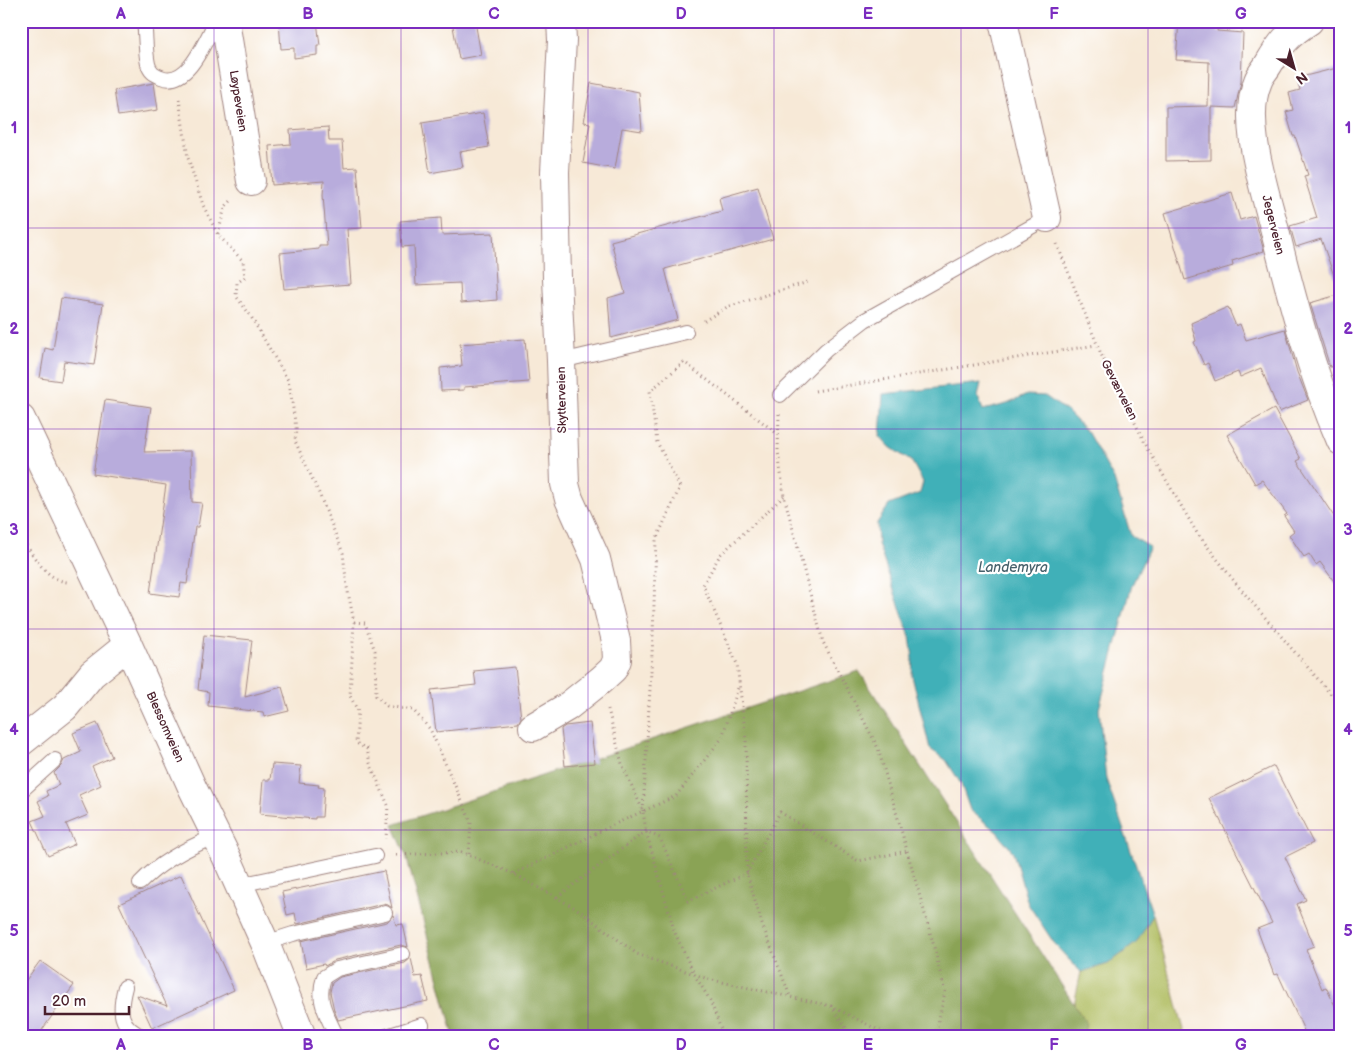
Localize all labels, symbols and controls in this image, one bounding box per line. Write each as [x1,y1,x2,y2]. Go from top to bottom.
text: A [115,5,126,24]
text: B [302,5,314,24]
text: C [488,5,500,24]
text: D [675,5,687,24]
text: E [863,5,873,24]
text: F [1049,5,1059,24]
text: G [1235,5,1247,24]
north arrow [1270,42,1320,92]
text: N [1292,68,1311,88]
street label: Løypeveien [226,69,250,133]
text: 1 [11,119,17,138]
text: 1 [1345,119,1351,138]
street label: Jegerveien [1258,194,1288,257]
text: 2 [9,320,19,339]
text: 2 [1343,320,1353,339]
street label: Geværveien [1097,357,1141,423]
street label: Skytterveien [554,366,570,433]
text: 3 [9,521,19,540]
text: 3 [1343,521,1353,540]
water label: Landemyra [978,559,1048,576]
street label: Blessomveien [143,689,187,765]
text: 4 [9,721,19,740]
text: 4 [1343,721,1353,740]
text: 5 [9,922,19,941]
text: 5 [1343,922,1353,941]
scale bar [45,983,129,1015]
text: 20 m [52,992,86,1011]
text: A [115,1036,126,1055]
text: B [302,1036,314,1055]
text: C [488,1036,500,1055]
text: D [675,1036,687,1055]
text: E [863,1036,873,1055]
text: F [1049,1036,1059,1055]
text: G [1235,1036,1247,1055]

